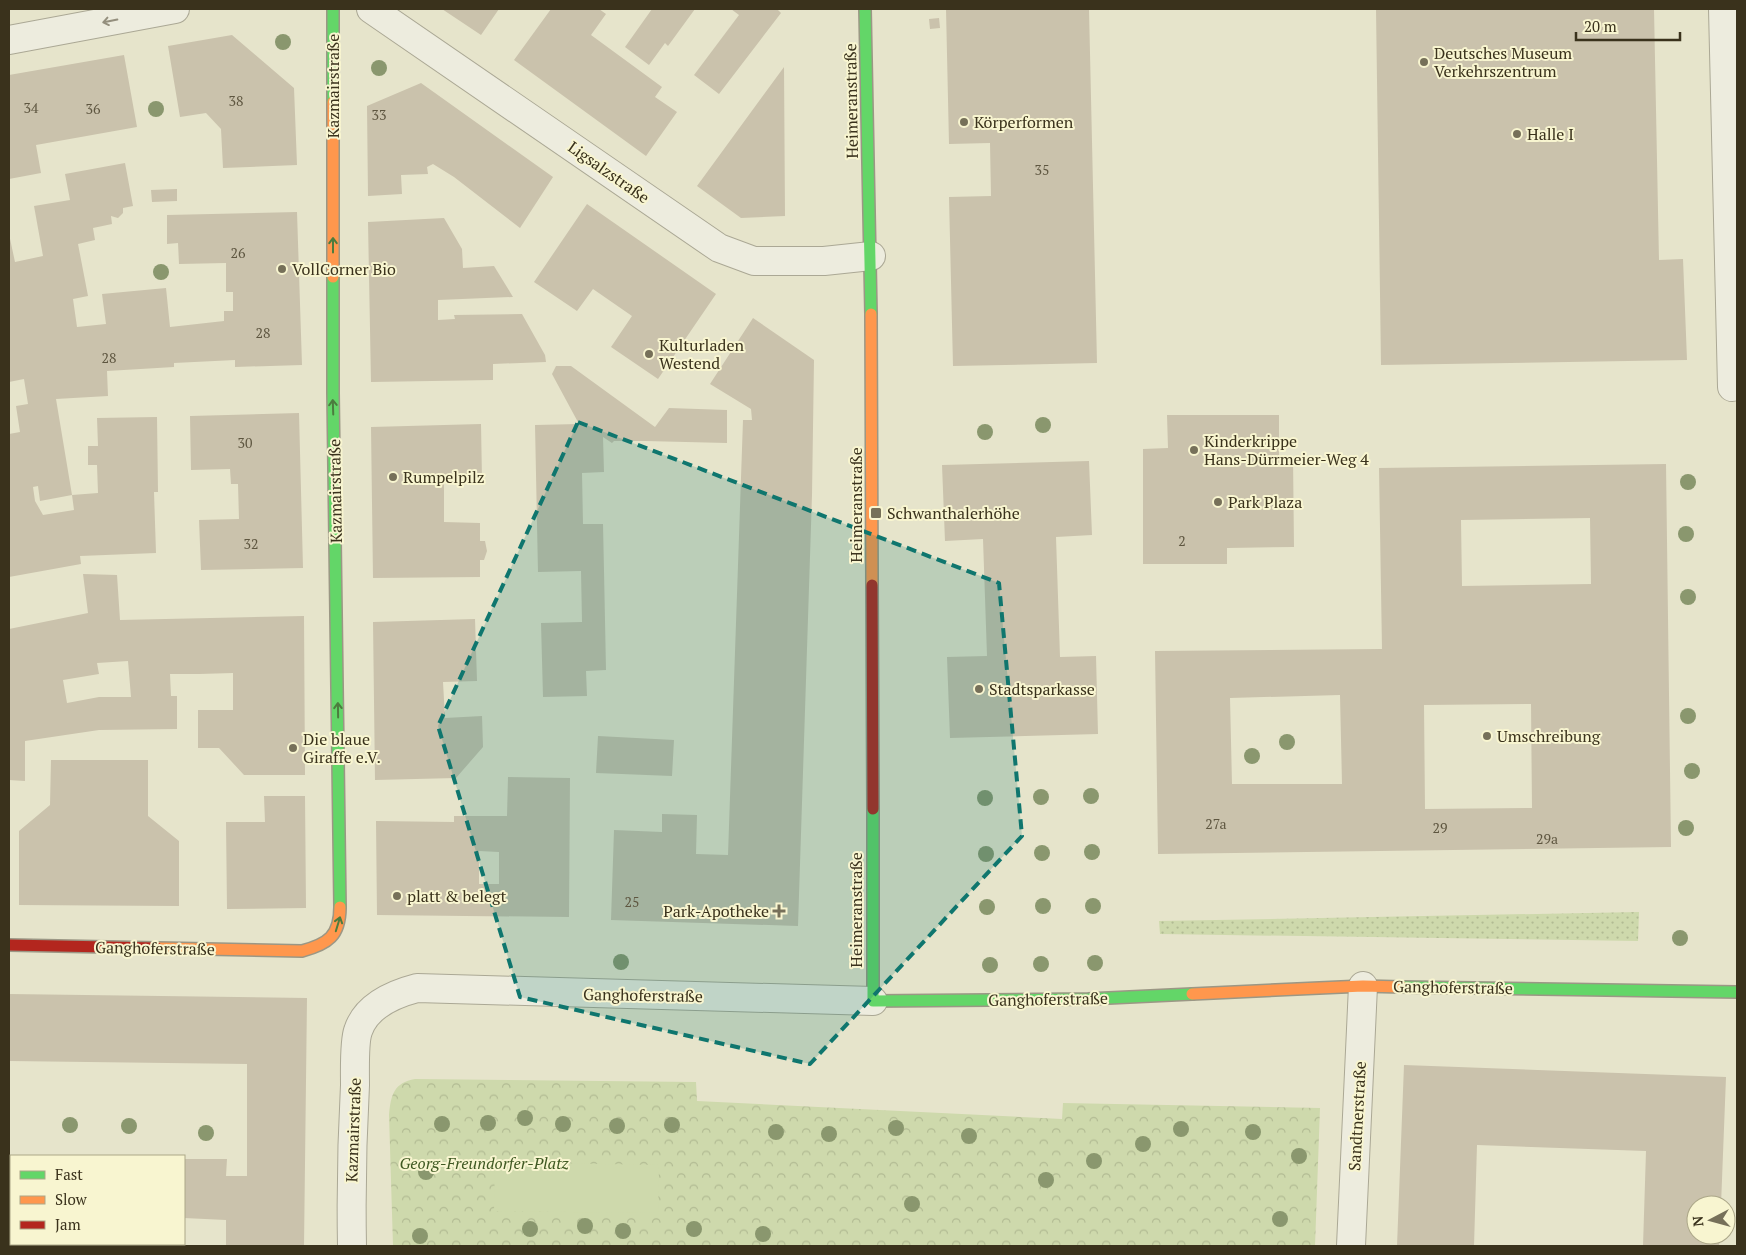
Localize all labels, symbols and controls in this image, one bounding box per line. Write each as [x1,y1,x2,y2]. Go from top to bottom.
scale bar [1576,10,1680,42]
text: 20 m [1584,16,1617,36]
one-way arrow [102,17,118,26]
street label: Kazmairstraße [322,34,344,138]
place label: Deutsches Museum Verkehrszentrum [1434,42,1572,82]
street label: Heimeranstraße [839,43,863,159]
marker: Deutsches Museum Verkehrszentrum [1418,56,1430,68]
house number: 38 [229,91,243,110]
house number: 34 [24,98,39,117]
house number: 36 [86,99,101,118]
house number: 33 [372,105,386,124]
place label: Körperformen [974,111,1074,133]
marker: Körperformen [958,116,970,128]
place label: Halle I [1527,123,1574,145]
marker: Halle I [1511,128,1523,140]
street label: Ligsalzstraße [564,136,654,208]
house number: 35 [1035,160,1049,179]
one-way arrow [328,237,338,253]
house number: 26 [231,243,246,262]
place label: VollCorner Bio [292,258,396,280]
marker: VollCorner Bio [276,263,288,275]
house number: 28 [256,323,270,342]
place label: Kulturladen Westend [659,334,744,374]
house number: 28 [102,348,116,367]
marker: Kulturladen Westend [643,348,655,360]
one-way arrow [329,399,338,415]
place label: Kinderkrippe Hans-Dürrmeier-Weg 4 [1204,430,1369,470]
house number: 30 [238,433,252,452]
street label: Kazmairstraße [323,439,347,543]
marker: Kinderkrippe Hans-Dürrmeier-Weg 4 [1188,444,1200,456]
street label: Heimeranstraße [845,447,867,563]
place label: Rumpelpilz [403,466,485,488]
marker: Rumpelpilz [387,471,399,483]
place label: Park Plaza [1228,491,1302,513]
marker: Park Plaza [1212,496,1224,508]
place label: Schwanthalerhöhe [887,502,1020,524]
marker: Schwanthalerhöhe [869,506,883,520]
house number: 2 [1178,531,1186,550]
house number: 32 [244,534,258,553]
place label: Stadtsparkasse [989,678,1095,700]
marker: Stadtsparkasse [973,683,985,695]
one-way arrow [333,702,342,718]
place label: Umschreibung [1497,725,1601,747]
place label: Die blaue Giraffe e.V. [303,728,381,768]
marker: Umschreibung [1481,730,1493,742]
marker: Die blaue Giraffe e.V. [287,742,299,754]
house number: 27a [1205,814,1227,833]
house number: 29 [1433,818,1447,837]
house number: 29a [1536,829,1558,848]
street label: Heimeranstraße [845,852,867,968]
place label: platt & belegt [407,885,507,907]
marker: platt & belegt [391,890,403,902]
house number: 25 [625,892,639,911]
place label: Park-Apotheke [663,900,769,922]
marker: Park-Apotheke [773,905,785,917]
one-way arrow [333,916,343,932]
street label: Ganghoferstraße [95,936,215,960]
street label: Ganghoferstraße [1393,975,1513,999]
street label: Ganghoferstraße [583,983,703,1007]
street label: Ganghoferstraße [988,987,1108,1011]
street label: Sandtnerstraße [1343,1060,1371,1172]
street label: Kazmairstraße [340,1077,366,1183]
park label: Georg-Freundorfer-Platz [399,1152,570,1174]
legend [10,1155,185,1245]
text: Fast [55,1164,83,1184]
text: Slow [55,1189,88,1209]
north arrow [1686,1195,1736,1245]
text: Jam [55,1214,81,1234]
text: N [1688,1215,1708,1228]

